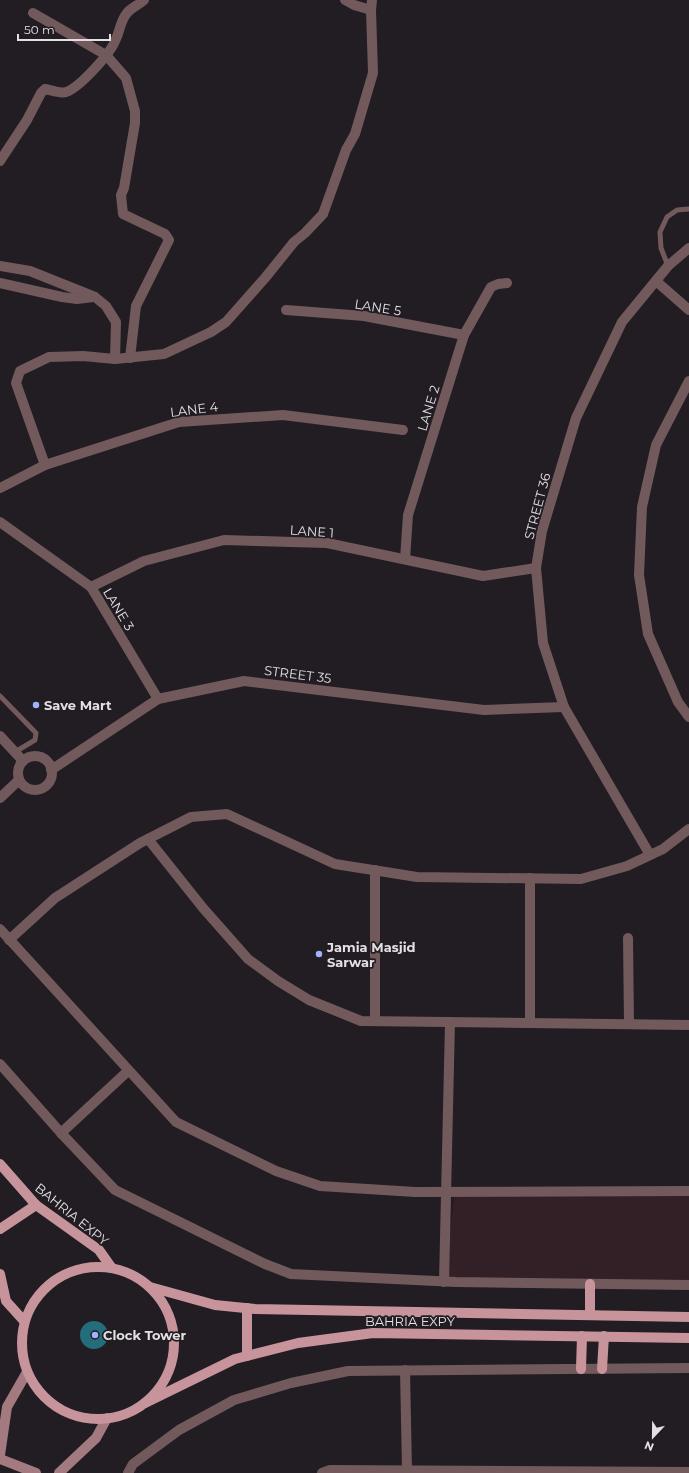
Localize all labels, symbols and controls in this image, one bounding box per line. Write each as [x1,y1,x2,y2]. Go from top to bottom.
scale bar [18,16,110,42]
text: 50 m [24,22,55,37]
street label: LANE 5 [354,295,402,319]
street label: LANE 2 [413,383,443,433]
street label: LANE 4 [169,398,219,420]
street label: STREET 36 [520,471,554,541]
street label: LANE 1 [289,521,335,541]
street label: LANE 3 [100,585,138,633]
street label: STREET 35 [263,662,333,686]
place label: Save Mart [44,697,112,713]
marker: Save Mart [31,700,41,710]
place label: Jamia Masjid Sarwar [326,939,416,970]
marker: Jamia Masjid Sarwar [314,949,324,959]
street label: BAHRIA EXPY [32,1179,113,1249]
street label: BAHRIA EXPY [365,1313,456,1329]
place label: Clock Tower [103,1327,186,1343]
marker: Clock Tower [90,1330,100,1340]
north arrow [633,1417,673,1457]
text: N [643,1438,656,1454]

